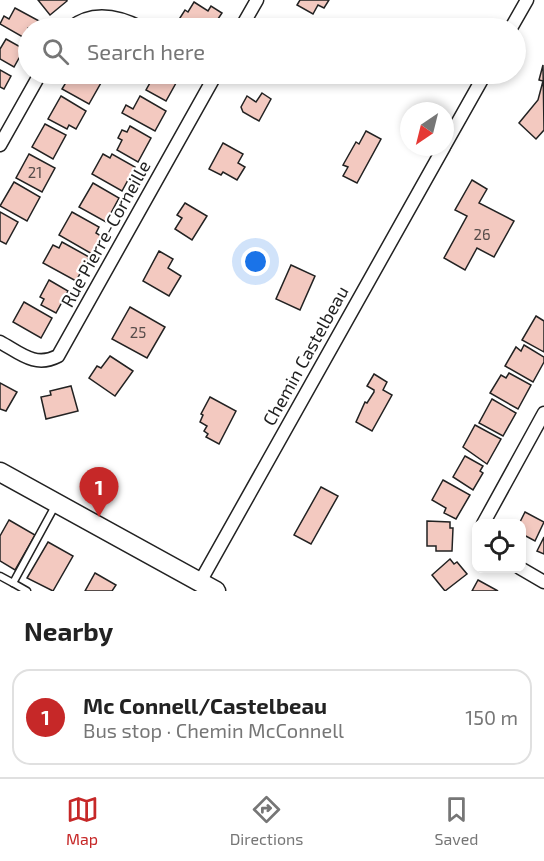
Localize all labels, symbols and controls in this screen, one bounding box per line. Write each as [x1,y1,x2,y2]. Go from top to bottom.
search box [18,18,526,84]
icon: search [39,35,72,68]
text: Search here [87,38,205,64]
north arrow [400,102,454,156]
street label: Rue Pierre-Corneille [56,156,155,311]
house number: 21 [28,163,42,181]
house number: 26 [473,225,491,243]
your location [241,247,270,276]
street label: Chemin Castelbeau [258,282,353,429]
house number: 25 [130,323,146,341]
pin: 1 [80,468,118,517]
map controls [472,519,526,573]
button: locate [472,519,526,573]
text: Nearby [24,615,113,646]
text: Mc Connell/Castelbeau [83,692,327,718]
text: 1 [41,705,50,729]
text: 150 m [465,705,518,729]
text: Bus stop · Chemin McConnell [83,718,344,742]
tab: Map [66,793,99,848]
tab: Directions [230,793,303,848]
tab: Saved [435,793,478,848]

